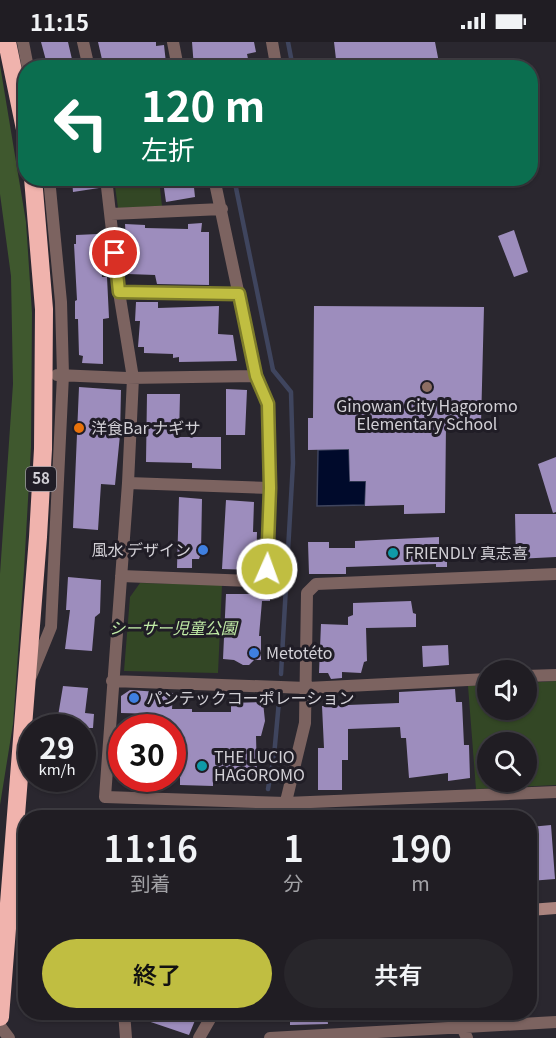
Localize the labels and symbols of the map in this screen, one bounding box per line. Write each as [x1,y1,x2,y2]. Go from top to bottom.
pin [89,227,140,278]
marker: Ginowan City Hagoromo Elementary School [420,380,434,394]
place label: Ginowan City Hagoromo Elementary School [336,393,518,435]
place label: 洋食Bar ナギサ [91,415,200,439]
marker: 洋食Bar ナギサ [72,421,86,435]
road number: 58 [26,467,56,491]
place label: 風水 デザイン [91,537,191,561]
position arrow [235,537,299,601]
place label: FRIENDLY 真志喜 [405,540,528,564]
marker: 風水 デザイン [196,543,210,557]
marker: FRIENDLY 真志喜 [386,546,400,560]
park label: シーサー児童公園 [109,615,239,639]
place label: Metotéto [266,640,333,664]
marker: Metotéto [247,646,261,660]
place label: パンテックコーポレーション [146,685,354,709]
marker: パンテックコーポレーション [127,691,141,705]
speed limit sign: 30 [108,714,186,792]
place label: THE LUCIO HAGOROMO [214,744,305,786]
marker: THE LUCIO HAGOROMO [195,759,209,773]

